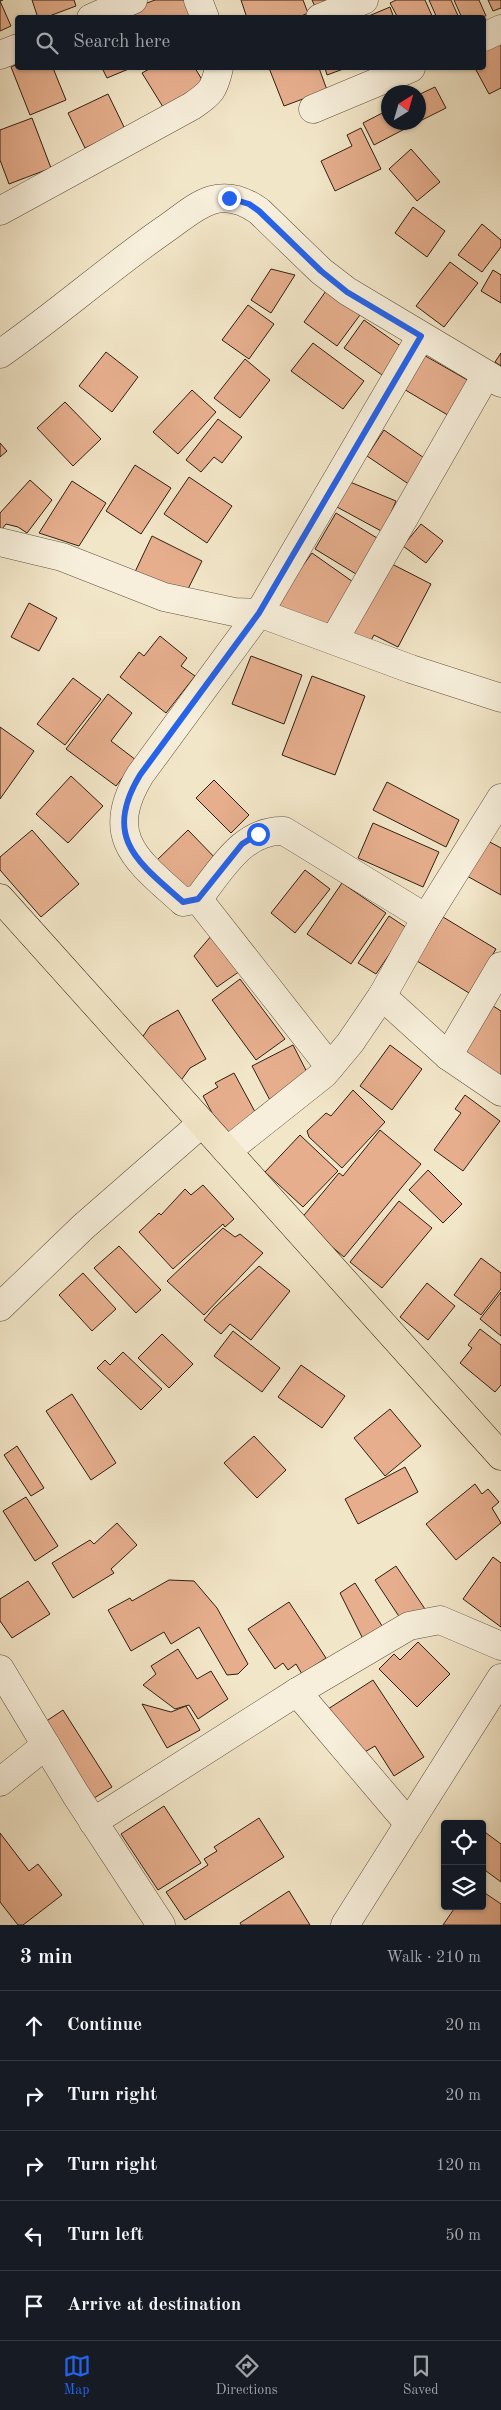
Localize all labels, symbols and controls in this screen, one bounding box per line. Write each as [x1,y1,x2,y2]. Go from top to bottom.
search box [15,15,486,70]
icon: search [33,29,61,57]
text: Search here [73,33,170,52]
north arrow [381,85,426,130]
route end [218,187,241,210]
route start [247,823,270,846]
map controls [441,1820,486,1910]
button: locate [441,1820,486,1865]
button: layers [441,1865,486,1910]
text: 3 min [20,1947,73,1968]
text: Walk · 210 m [386,1950,481,1966]
icon: ahead [20,2012,48,2040]
text: Continue [67,2016,142,2035]
text: 20 m [445,2018,481,2034]
icon: right [20,2082,48,2110]
text: Turn right [67,2086,157,2105]
text: 20 m [445,2088,481,2104]
icon: right [20,2152,48,2180]
text: Turn right [67,2156,157,2175]
text: 120 m [436,2158,481,2174]
icon: left [20,2222,48,2250]
text: Turn left [67,2226,144,2245]
text: 50 m [445,2228,481,2244]
icon: arrive [20,2292,48,2320]
text: Arrive at destination [67,2296,241,2315]
tab: Map [63,2352,91,2399]
tab: Directions [216,2352,278,2399]
tab: Saved [403,2352,438,2399]

